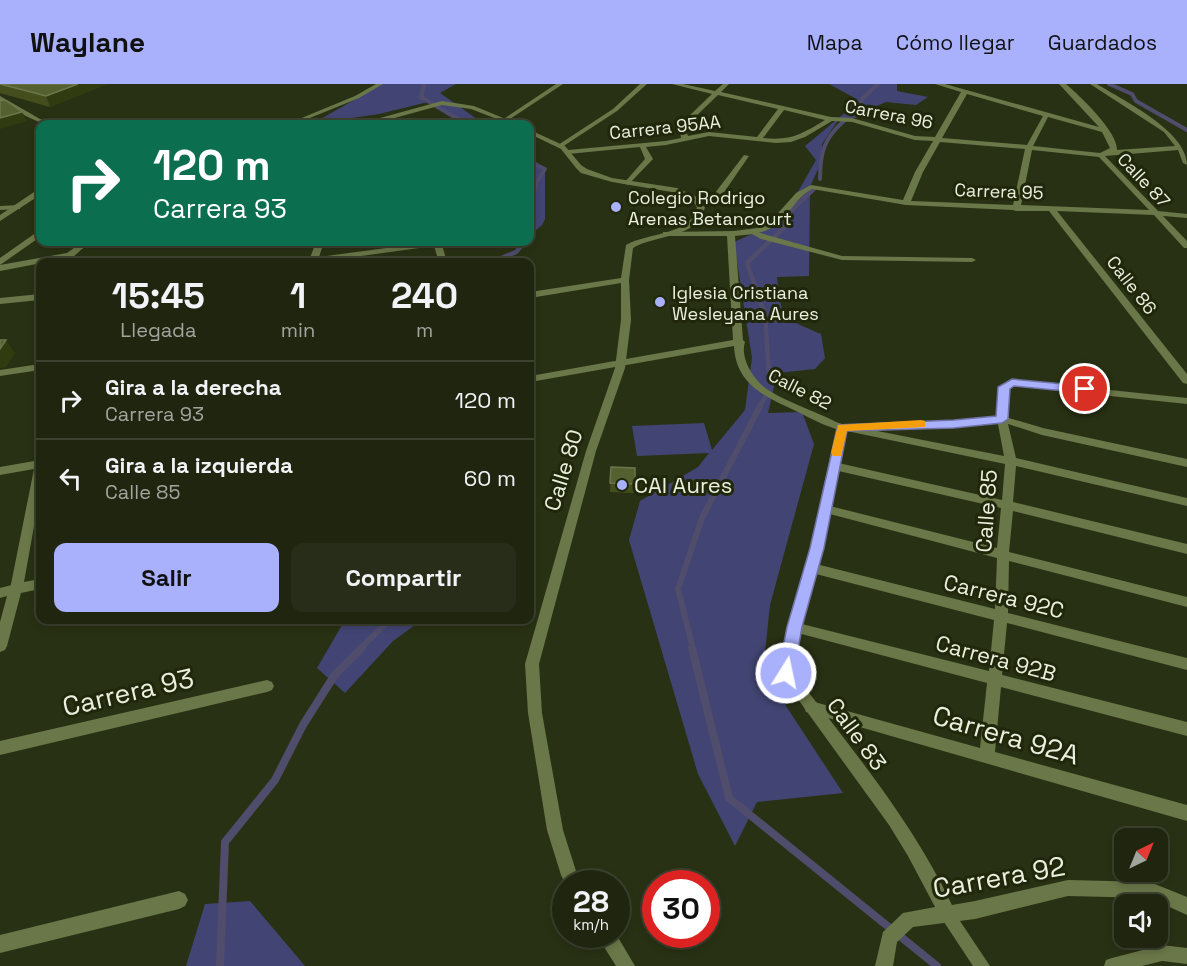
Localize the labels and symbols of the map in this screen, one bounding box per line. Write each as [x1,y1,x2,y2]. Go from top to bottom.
street label: Carrera 96 [843,94,935,134]
street label: Carrera 95AA [608,110,722,144]
street label: Calle 87 [1113,148,1175,212]
street label: Carrera 95 [954,178,1044,204]
place label: Colegio Rodrigo Arenas Betancourt [628,186,792,230]
marker: Colegio Rodrigo Arenas Betancourt [609,200,623,214]
street label: Calle 86 [1102,251,1162,319]
place label: Iglesia Cristiana Wesleyana Aures [672,281,819,325]
marker: Iglesia Cristiana Wesleyana Aures [653,295,667,309]
street label: Calle 82 [764,363,836,415]
pin [1059,363,1110,414]
street label: Calle 80 [537,426,589,514]
street label: Calle 85 [969,469,1003,553]
place label: CAI Aures [634,471,732,499]
marker: CAI Aures [615,478,629,492]
street label: Carrera 92C [941,568,1067,624]
street label: Carrera 92B [933,628,1059,688]
position arrow [754,641,818,705]
street label: Carrera 93 [59,660,197,724]
street label: Calle 83 [821,692,893,776]
street label: Carrera 92A [929,697,1083,773]
north arrow [1114,828,1168,882]
street label: Carrera 92 [930,848,1068,906]
speed limit sign: 30 [642,870,720,948]

